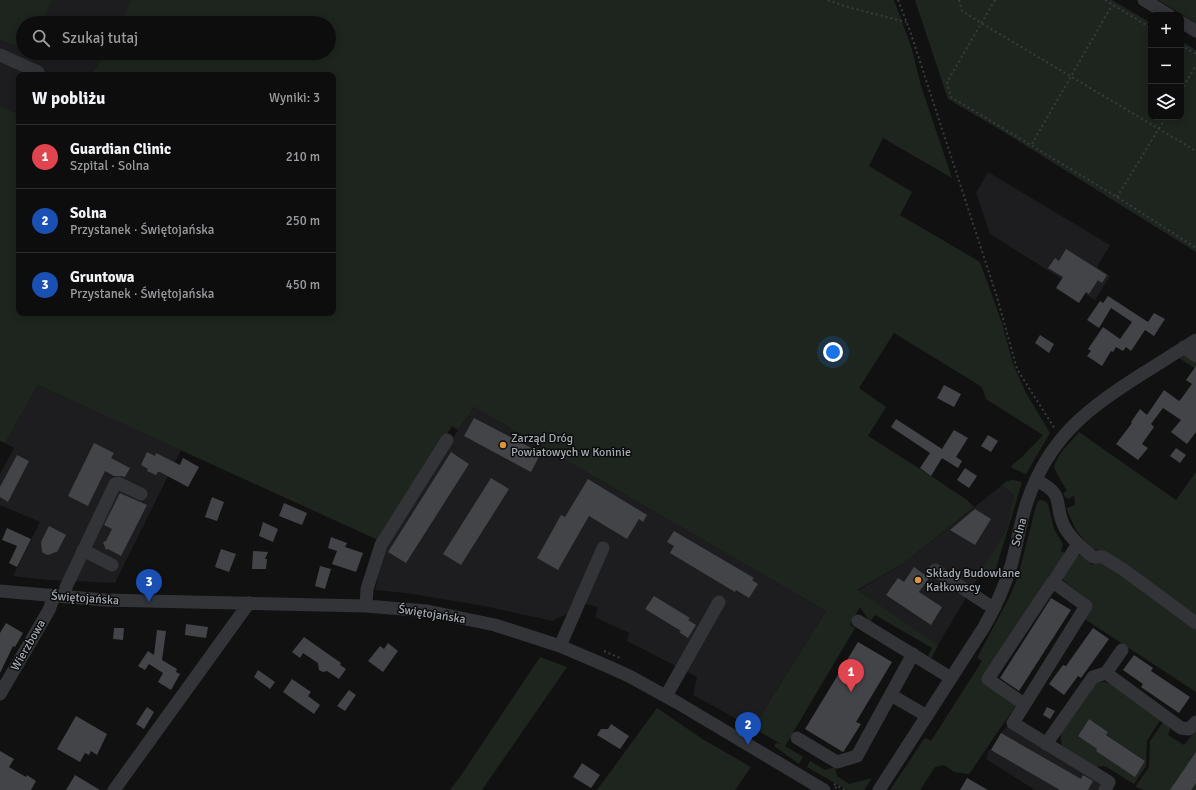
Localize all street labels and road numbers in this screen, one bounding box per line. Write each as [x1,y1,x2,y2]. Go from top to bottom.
street label: Solna [1008,516,1030,548]
street label: Świętojańska [50,589,120,608]
street label: Świętojańska [397,602,467,627]
street label: Wierzbowa [8,617,49,673]

